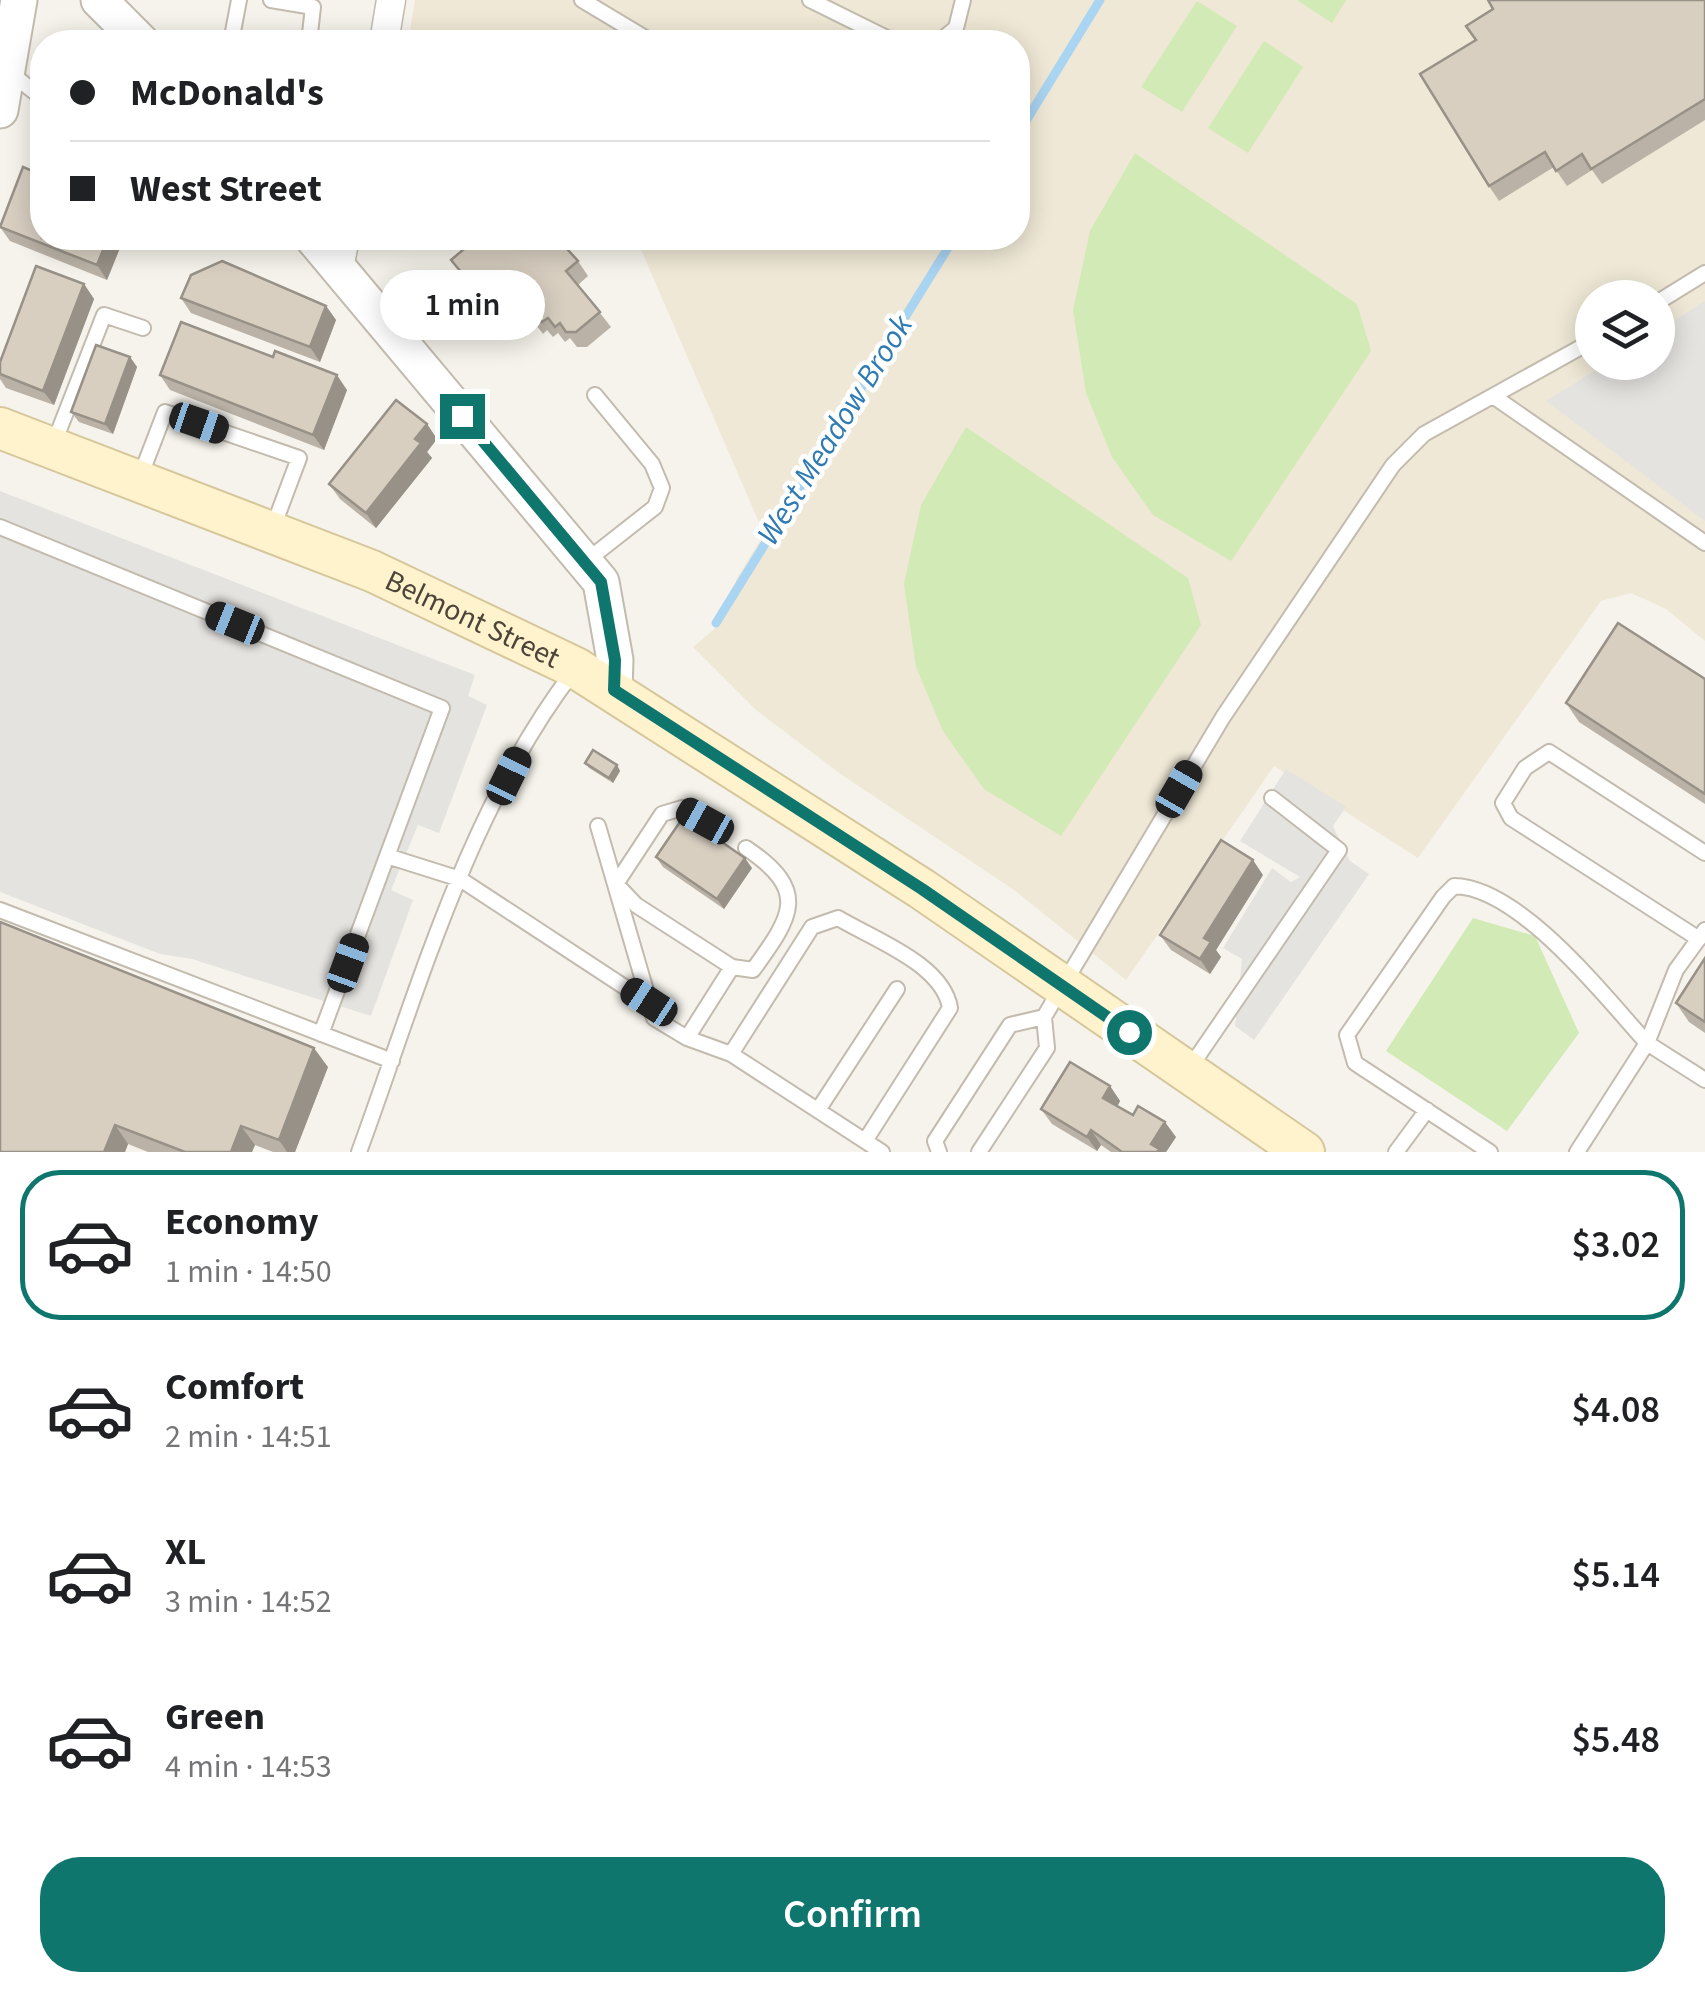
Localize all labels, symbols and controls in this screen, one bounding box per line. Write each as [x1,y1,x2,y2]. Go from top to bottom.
text: McDonald's [130,66,324,120]
text: West Street [130,162,322,216]
callout: 1 min [380,271,544,341]
map controls [1575,280,1675,380]
button: layers [1575,280,1675,380]
text: 1 min [424,282,501,328]
water label: West Meadow Brook [746,306,925,554]
route end [440,394,485,439]
car [166,399,232,447]
street label: Belmont Street [378,559,567,679]
car [202,598,268,648]
car [482,742,536,810]
car [1151,756,1207,822]
car [671,793,739,849]
car [324,930,372,996]
car [616,973,682,1031]
route start [1107,1010,1152,1055]
text: Economy [165,1195,318,1249]
icon: car [45,1200,135,1290]
text: $3.02 [1572,1218,1660,1272]
text: 1 min · 14:50 [165,1249,332,1295]
text: Comfort [165,1360,304,1414]
icon: car [45,1365,135,1455]
text: $4.08 [1572,1383,1660,1437]
text: 2 min · 14:51 [165,1414,332,1460]
text: XL [165,1525,206,1579]
icon: car [45,1530,135,1620]
text: $5.14 [1572,1548,1660,1602]
text: 3 min · 14:52 [165,1579,332,1625]
text: Green [165,1690,265,1744]
icon: car [45,1695,135,1785]
text: $5.48 [1572,1713,1660,1767]
text: 4 min · 14:53 [165,1744,332,1790]
button: Confirm [40,1857,1665,1972]

